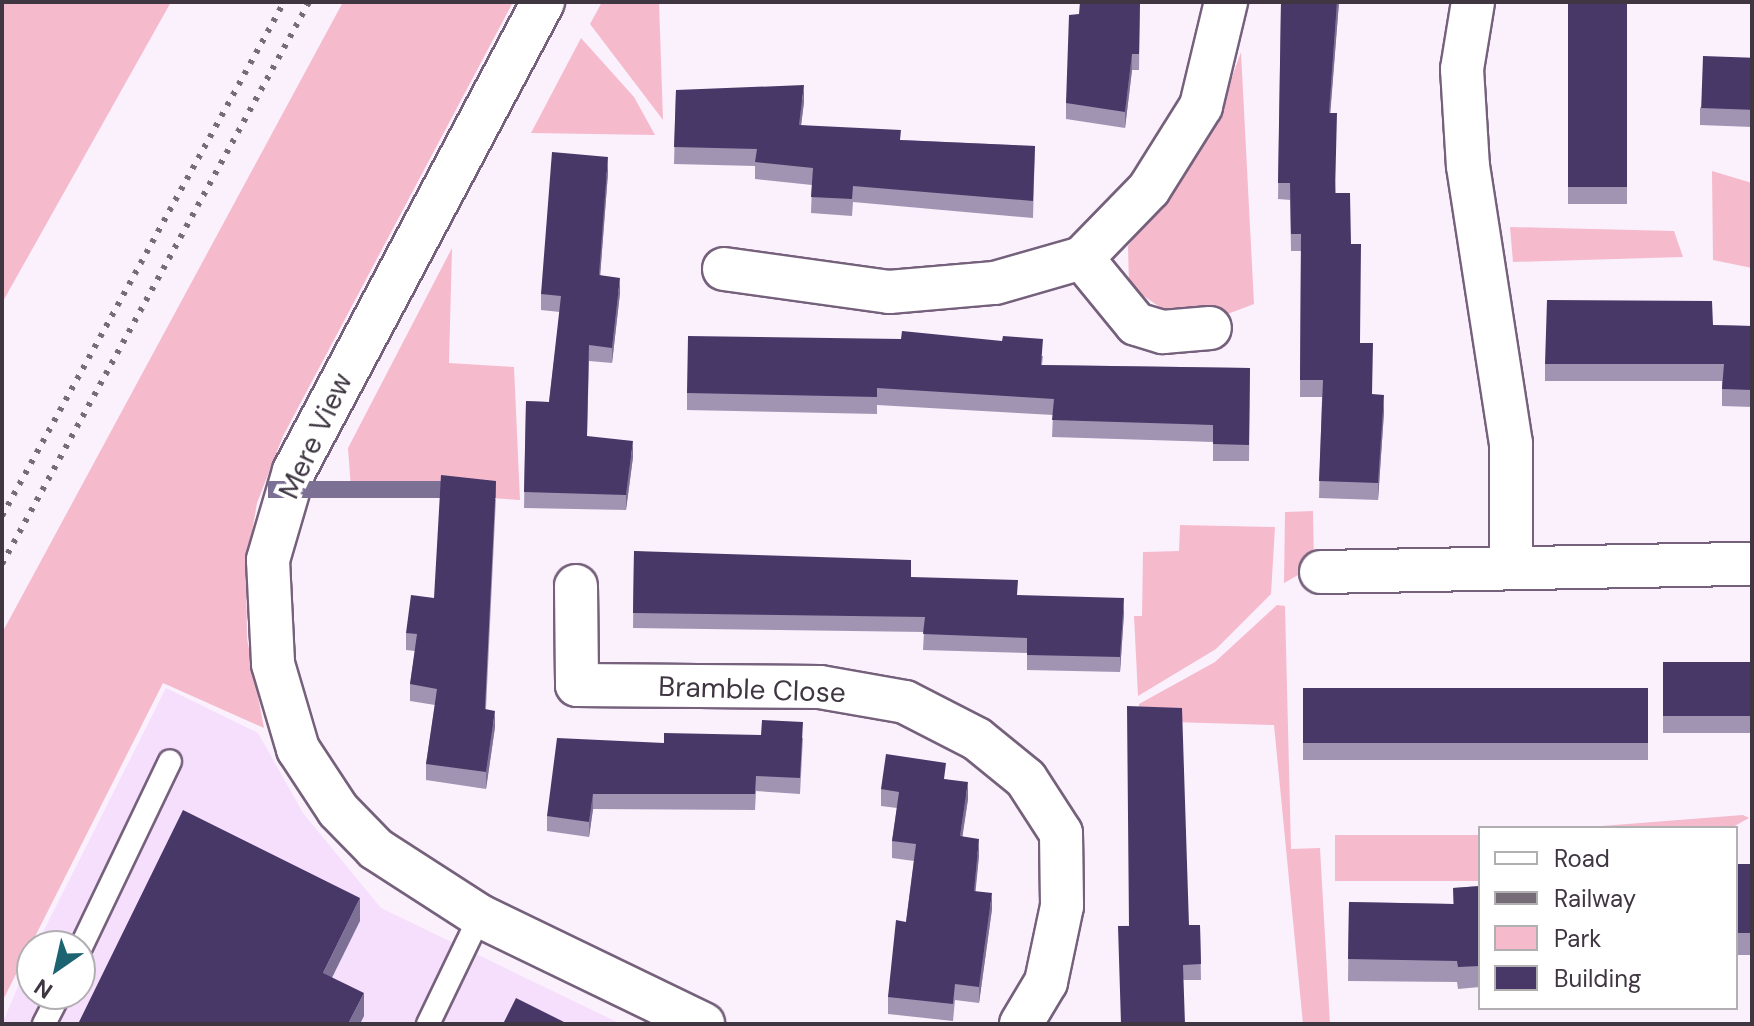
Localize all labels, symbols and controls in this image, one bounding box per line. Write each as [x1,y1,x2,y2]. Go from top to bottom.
street label: Mere View [272,368,360,504]
street label: Bramble Close [658,670,846,710]
legend [1478,826,1738,1010]
text: Road [1554,843,1610,874]
text: Railway [1554,883,1636,914]
text: Park [1554,923,1601,954]
north arrow [16,930,96,1010]
text: Building [1554,963,1641,994]
text: N [29,972,58,1005]

